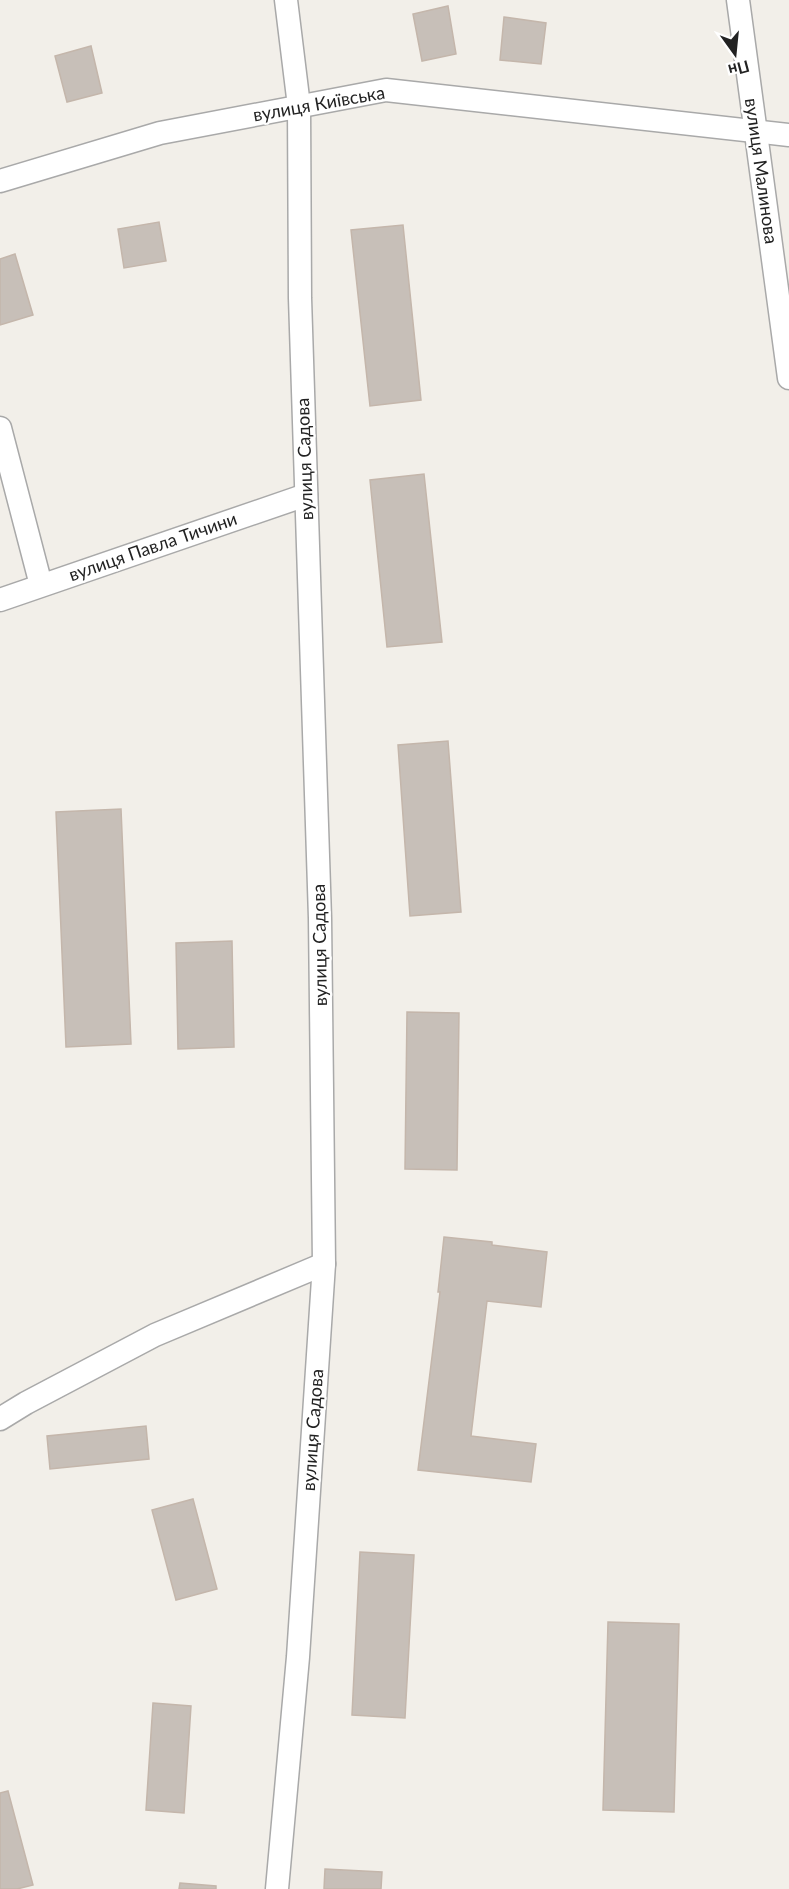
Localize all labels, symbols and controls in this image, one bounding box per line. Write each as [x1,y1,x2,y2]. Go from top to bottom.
north arrow [705,24,765,84]
text: Пн [726,57,752,81]
street label: вулиця Київська [251,81,386,125]
street label: вулиця Малинова [741,97,783,245]
street label: вулиця Садова [291,397,317,521]
street label: вулиця Павла Тичини [66,507,240,585]
street label: вулиця Садова [307,884,331,1006]
street label: вулиця Садова [297,1368,327,1492]

